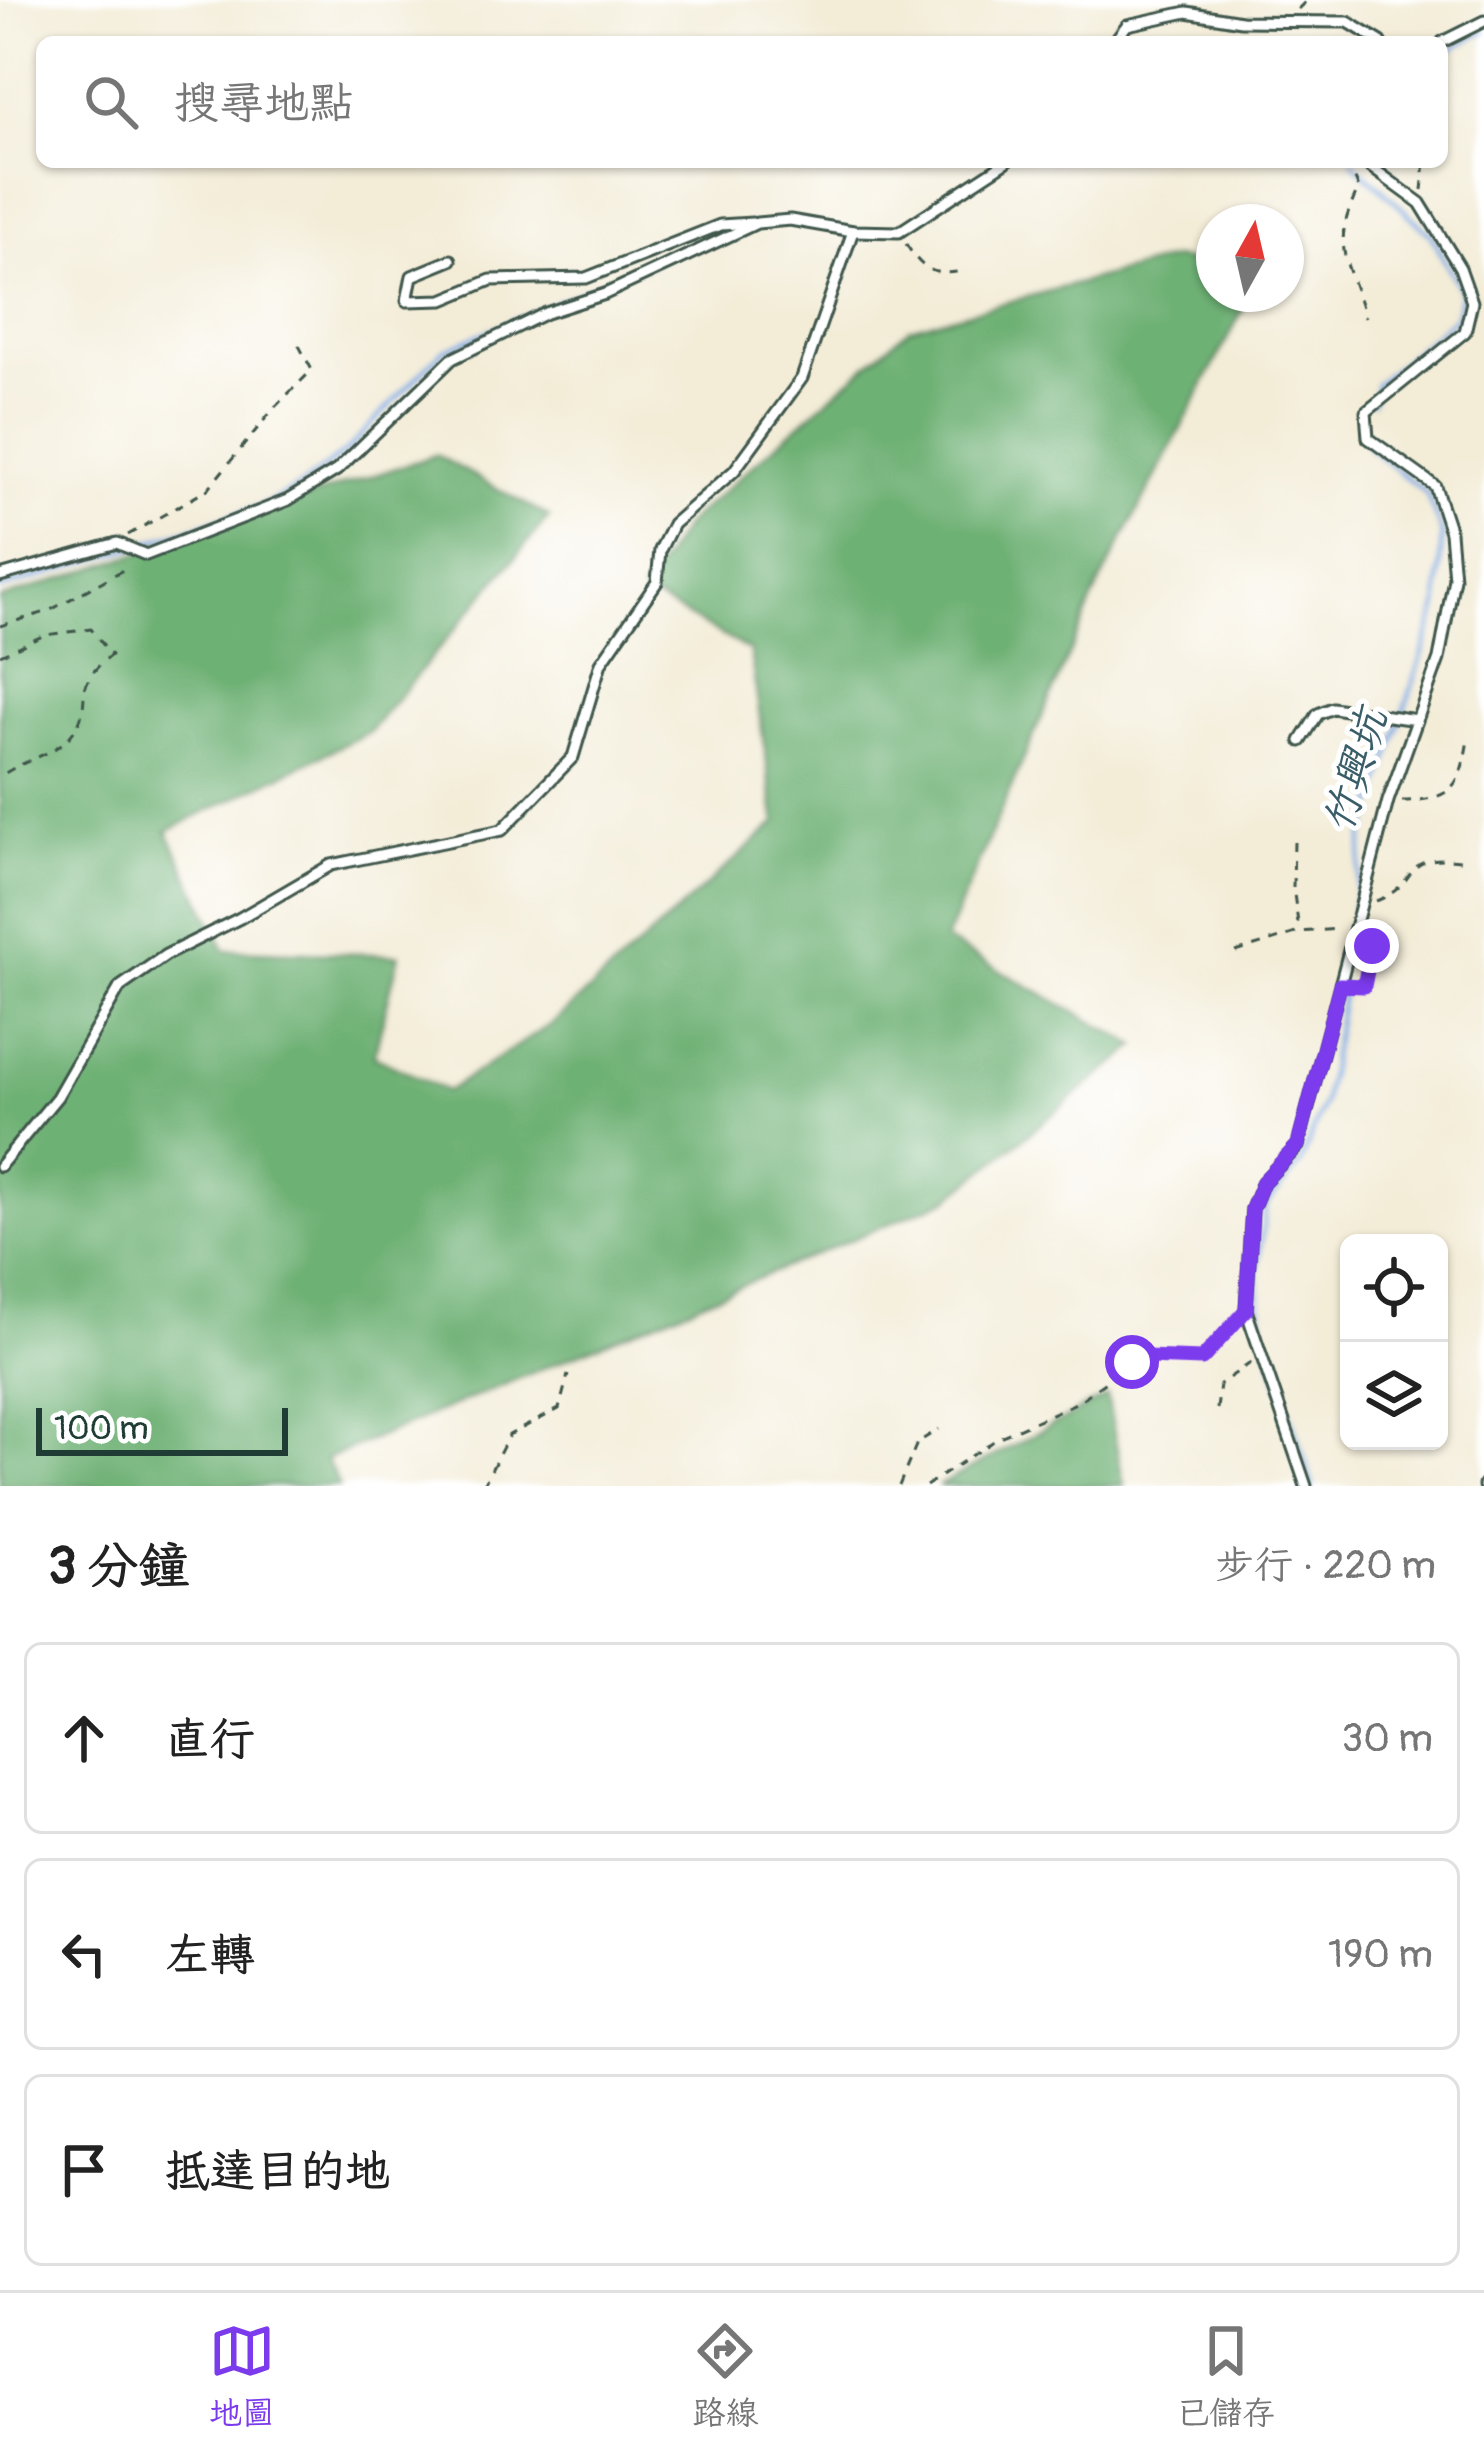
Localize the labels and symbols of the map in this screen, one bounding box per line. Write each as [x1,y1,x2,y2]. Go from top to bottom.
north arrow [1196,204,1304,312]
water label: 竹興坑 [1313,699,1400,839]
route end [1345,919,1399,973]
route start [1105,1335,1159,1389]
scale bar [36,1402,288,1455]

